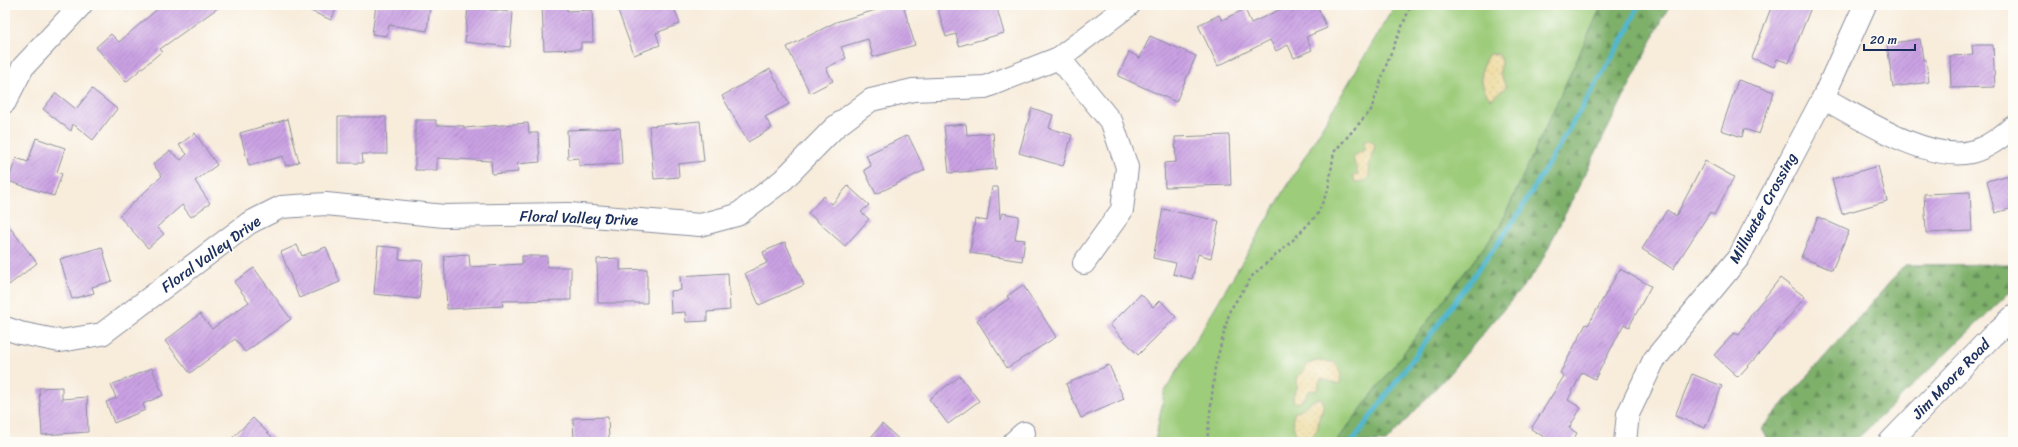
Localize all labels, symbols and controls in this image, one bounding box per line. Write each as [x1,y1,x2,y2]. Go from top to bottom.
scale bar [1864,26,1915,52]
text: 20 m [1870,29,1897,51]
street label: Millwater Crossing [1722,147,1805,268]
street label: Floral Valley Drive [519,203,639,233]
street label: Floral Valley Drive [155,209,267,299]
street label: Jim Moore Road [1905,332,1997,426]

